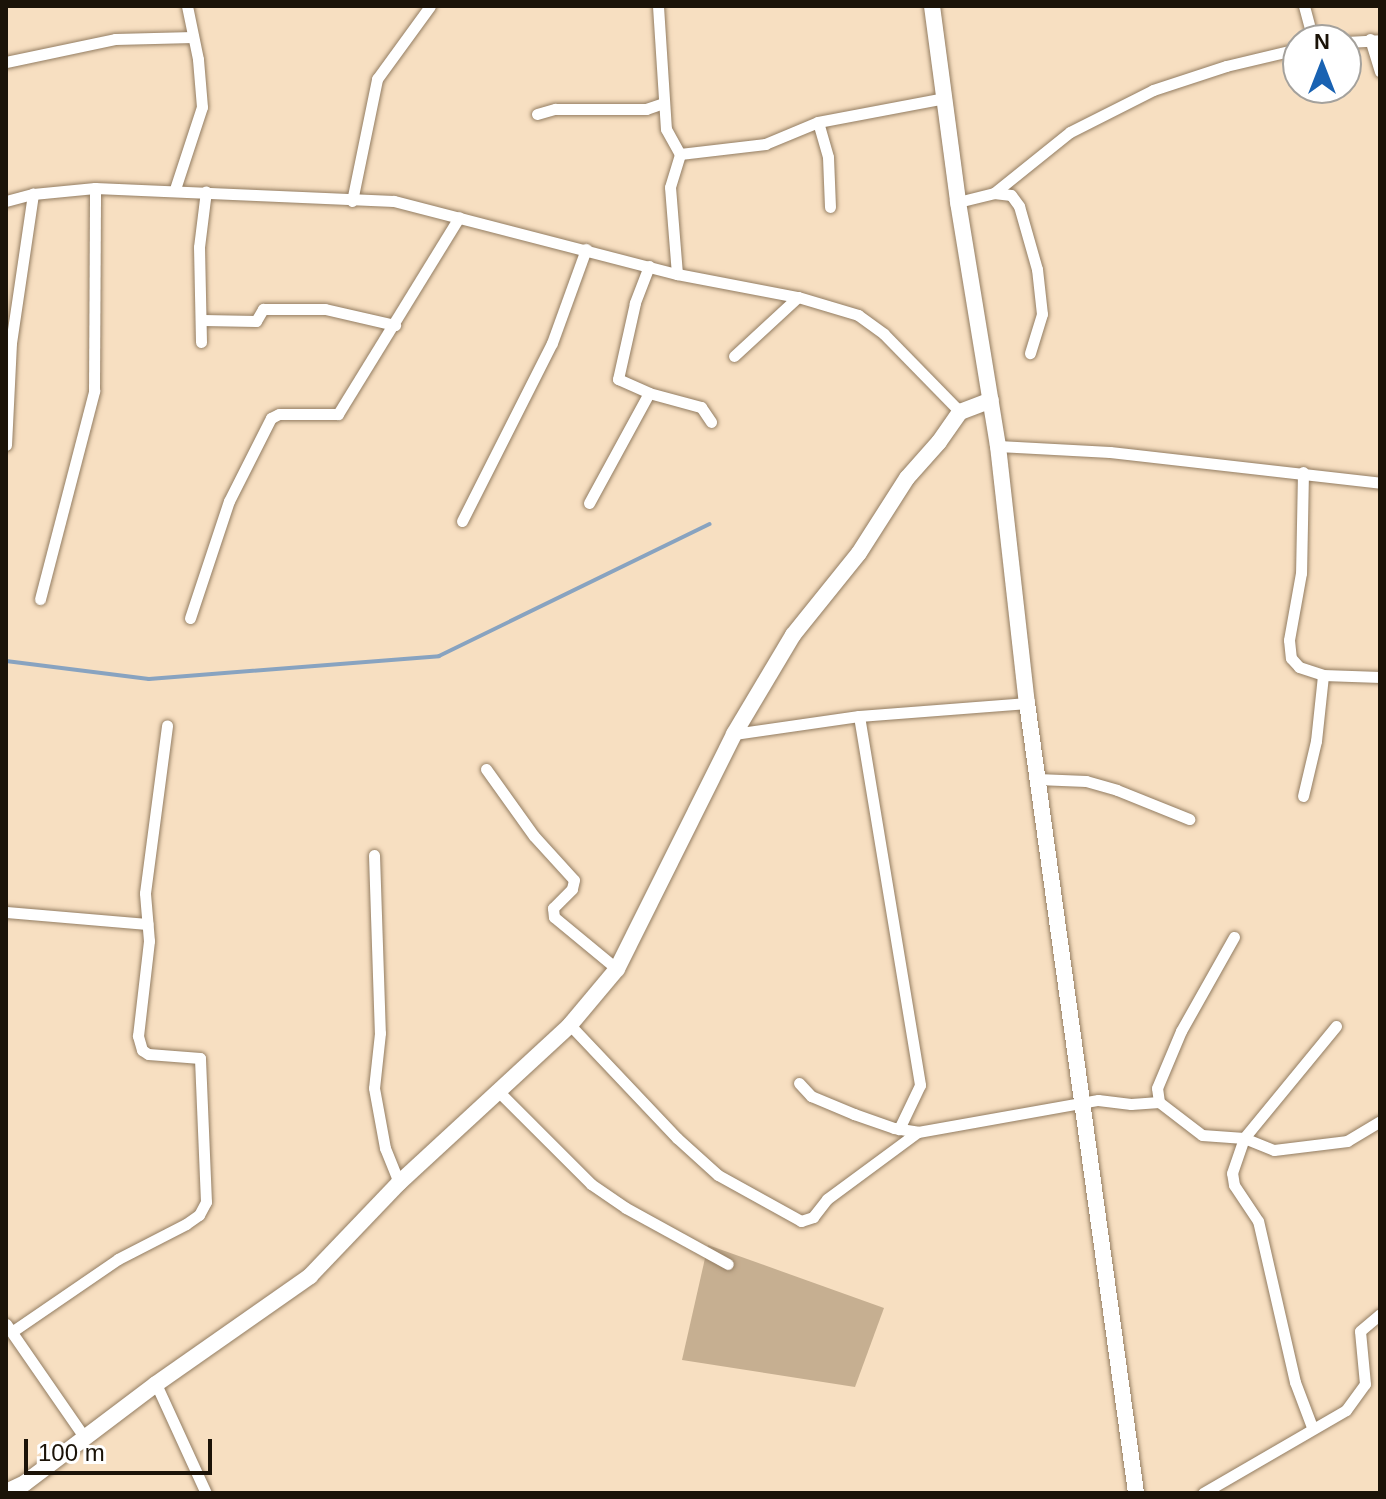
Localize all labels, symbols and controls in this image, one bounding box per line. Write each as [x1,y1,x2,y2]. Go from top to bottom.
north arrow [1282,24,1362,104]
text: N [1314,29,1330,54]
scale bar [28,1423,216,1473]
text: 100 m [38,1439,105,1466]

